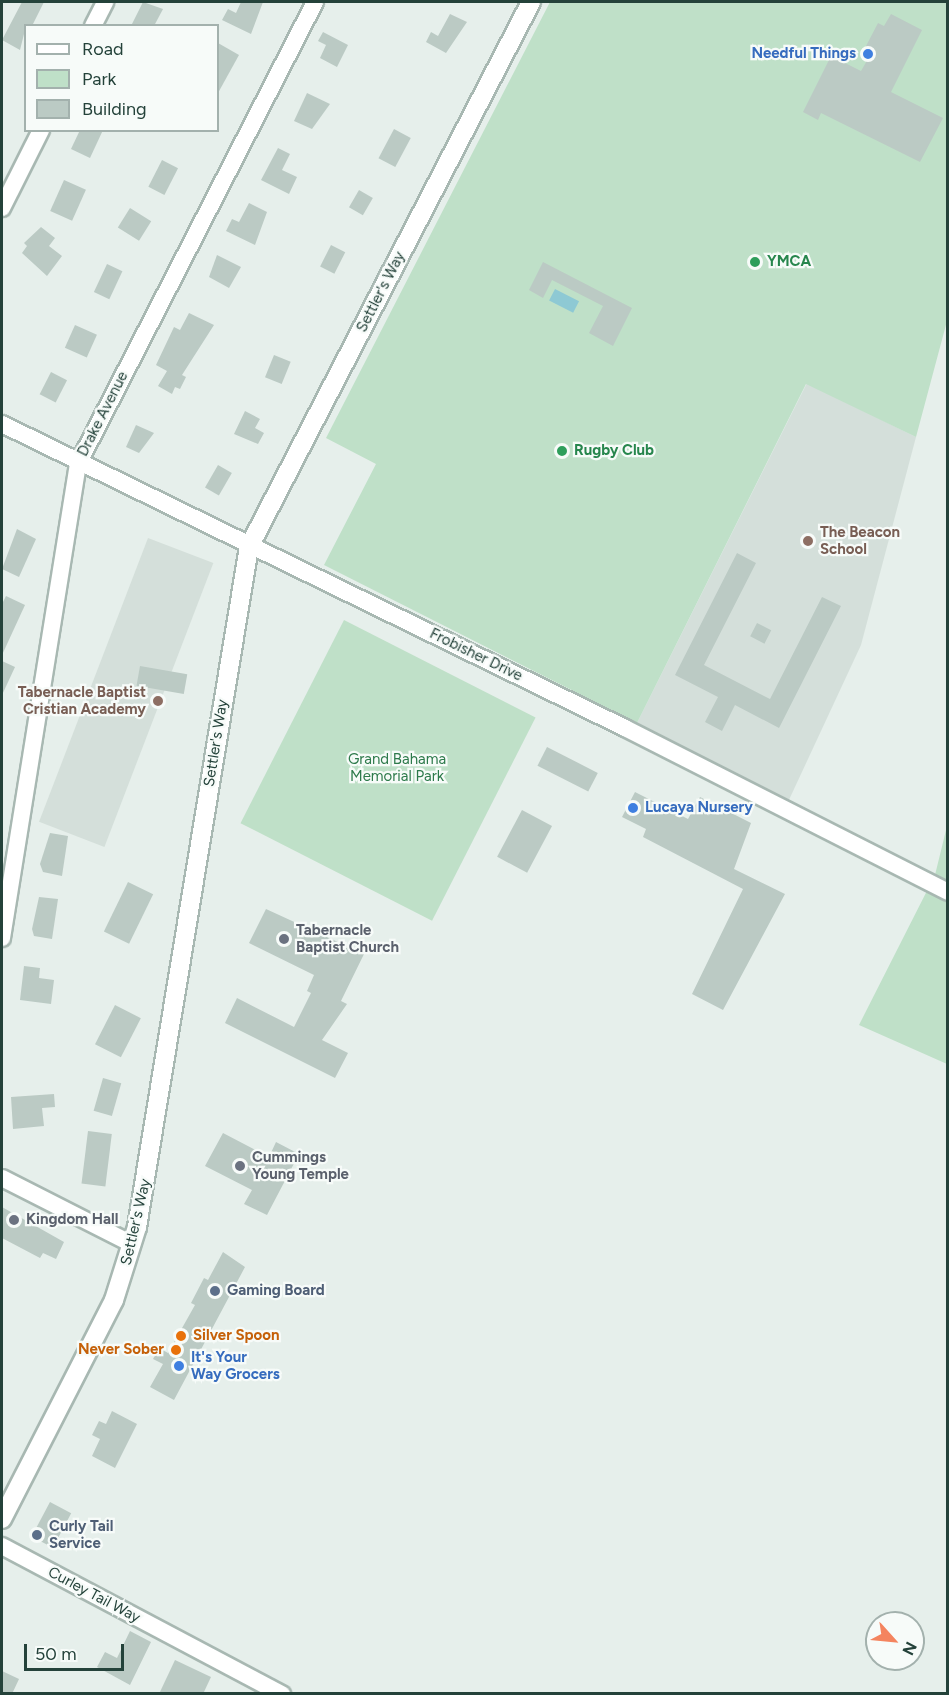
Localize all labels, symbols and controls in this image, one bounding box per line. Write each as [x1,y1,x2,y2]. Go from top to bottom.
legend [24,24,219,132]
text: Road [82,38,123,60]
place label: Needful Things [751,45,856,63]
marker: Needful Things [861,47,875,61]
text: Park [82,68,116,90]
text: Building [82,98,147,120]
street label: Settler's Way [353,249,409,335]
place label: YMCA [767,253,811,271]
marker: YMCA [748,255,762,269]
street label: Drake Avenue [74,369,132,459]
place label: Rugby Club [574,442,654,460]
marker: Rugby Club [555,444,569,458]
place label: The Beacon School [820,523,900,558]
marker: The Beacon School [801,534,815,548]
street label: Frobisher Drive [427,625,525,685]
place label: Tabernacle Baptist Cristian Academy [18,683,146,718]
marker: Tabernacle Baptist Cristian Academy [151,694,165,708]
street label: Settler's Way [200,698,232,788]
park label: Grand Bahama Memorial Park [348,750,446,785]
place label: Lucaya Nursery [645,799,753,817]
marker: Lucaya Nursery [626,801,640,815]
place label: Tabernacle Baptist Church [296,921,399,956]
marker: Tabernacle Baptist Church [277,932,291,946]
place label: Cummings Young Temple [252,1148,349,1183]
marker: Cummings Young Temple [233,1159,247,1173]
street label: Settler's Way [117,1177,155,1267]
place label: Kingdom Hall [26,1211,118,1229]
marker: Kingdom Hall [7,1213,21,1227]
place label: Gaming Board [227,1282,325,1300]
marker: Gaming Board [208,1284,222,1298]
place label: Silver Spoon [193,1327,279,1345]
marker: Silver Spoon [174,1329,188,1343]
place label: Never Sober [78,1341,164,1359]
marker: Never Sober [169,1343,183,1357]
place label: It's Your Way Grocers [191,1348,280,1383]
marker: It's Your Way Grocers [172,1359,186,1373]
place label: Curly Tail Service [49,1517,113,1552]
marker: Curly Tail Service [30,1528,44,1542]
street label: Curley Tail Way [45,1563,143,1627]
north arrow [865,1611,925,1671]
scale bar [27,1632,128,1670]
text: N [898,1639,921,1658]
text: 50 m [35,1643,77,1665]

